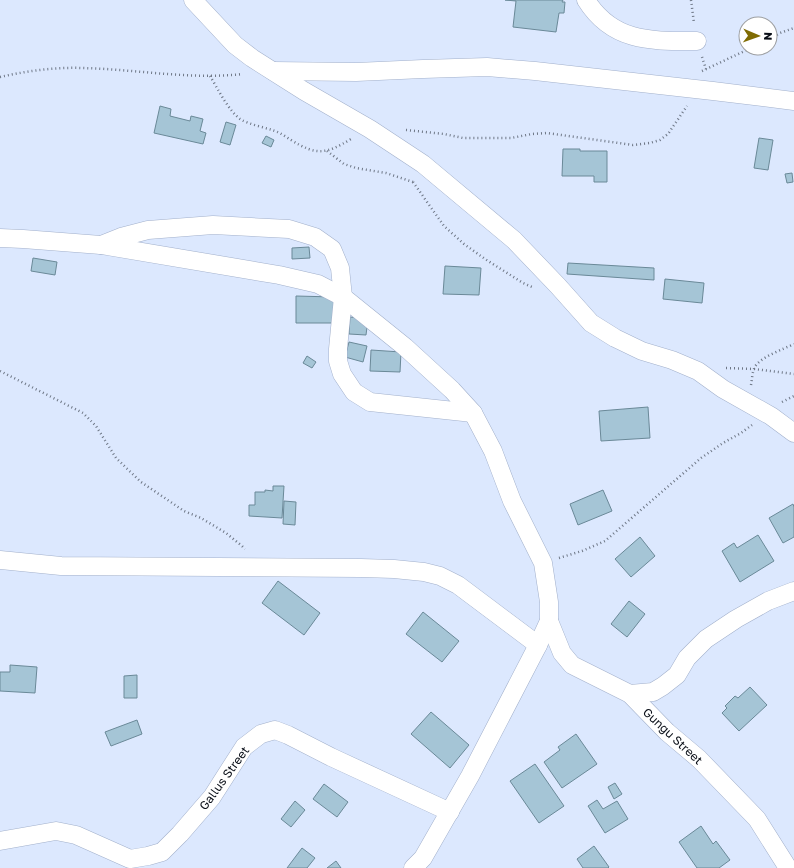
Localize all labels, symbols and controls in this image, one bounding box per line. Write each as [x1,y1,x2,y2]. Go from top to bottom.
north arrow [738,16,778,56]
text: N [762,32,775,41]
street label: Gungu Street [640,705,706,768]
street label: Gallus Street [196,743,252,813]

